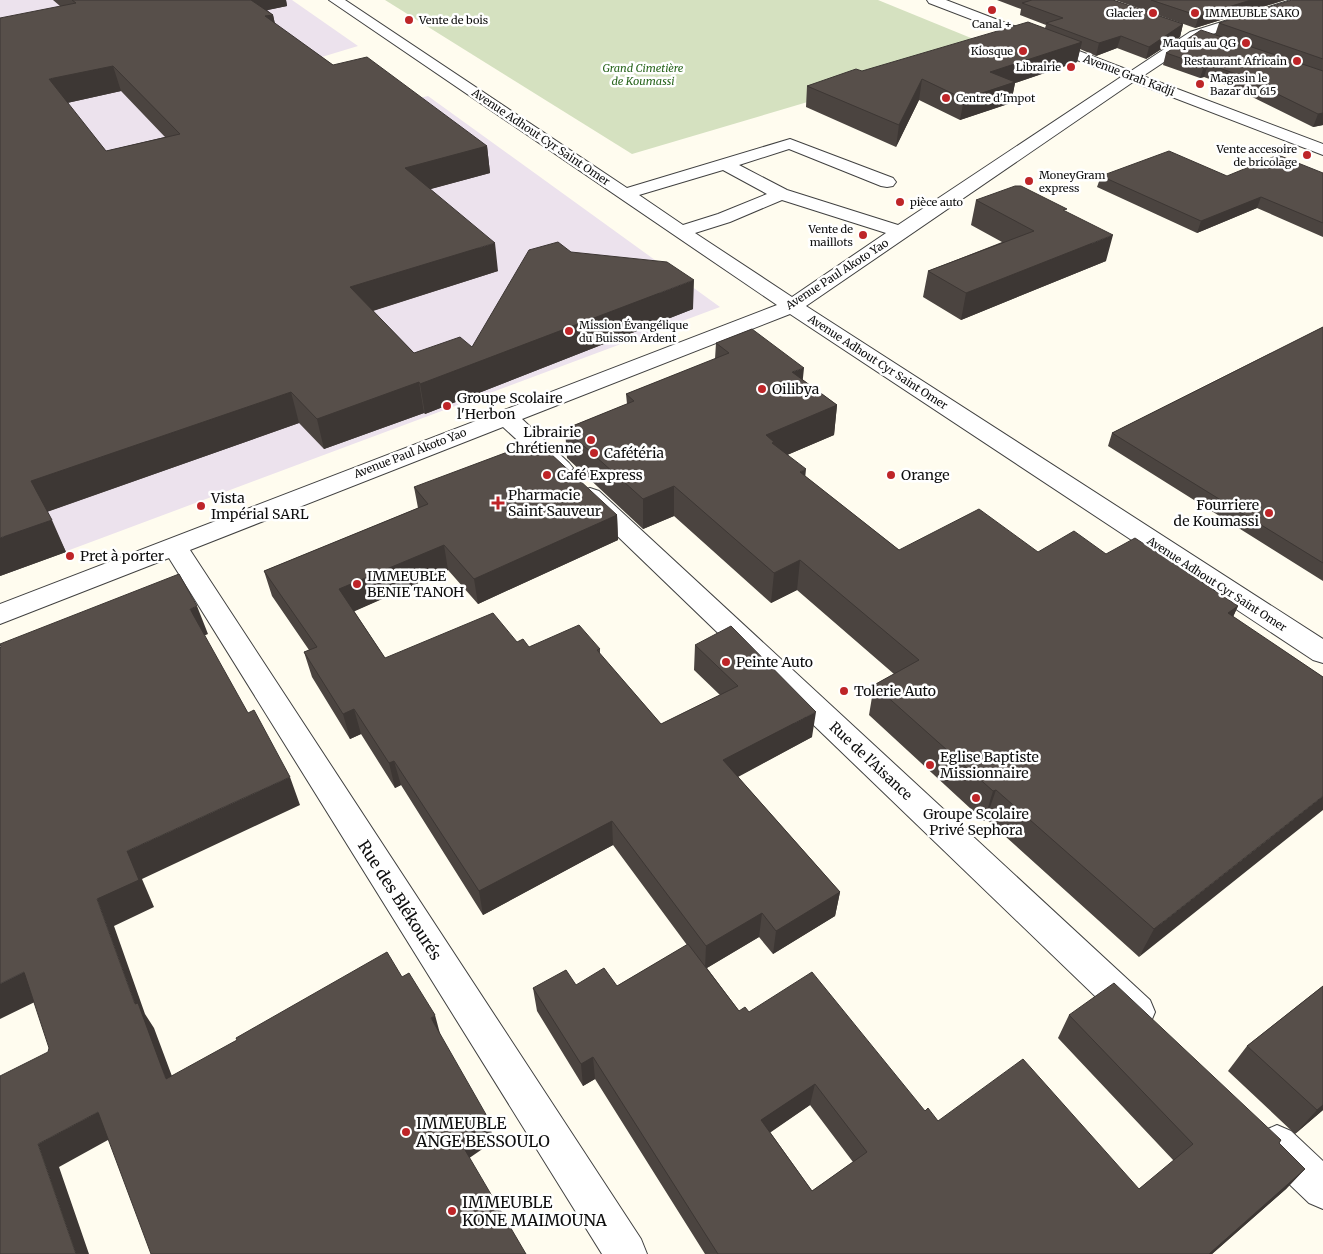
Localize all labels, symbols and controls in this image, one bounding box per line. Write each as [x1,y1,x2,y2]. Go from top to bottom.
marker: Canal + [986,4,998,16]
place label: Glacier [1106,6,1143,20]
place label: IMMEUBLE SAKO [1205,6,1300,20]
marker: Glacier [1147,7,1159,19]
marker: IMMEUBLE SAKO [1189,7,1201,19]
place label: Vente de bois [418,13,488,27]
marker: Vente de bois [403,14,415,26]
place label: Canal + [972,17,1012,31]
place label: Maquis au QG [1163,36,1236,50]
marker: Maquis au QG [1240,37,1252,49]
place label: Kiosque [971,44,1013,58]
marker: Kiosque [1017,45,1029,57]
street label: Avenue Grah Kadji [1080,51,1177,99]
place label: Restaurant Africain [1184,54,1288,68]
marker: Restaurant Africain [1291,55,1303,67]
place label: Librairie [1016,60,1061,74]
park label: Grand Cimetière de Koumassi [603,61,684,88]
marker: Librairie [1065,61,1077,73]
place label: Magasin le Bazar du 615 [1210,71,1276,98]
marker: Magasin le Bazar du 615 [1194,78,1206,90]
street label: Avenue Adhout Cyr Saint Omer [468,85,613,189]
place label: Centre d'Impot [956,91,1036,105]
marker: Centre d'Impot [940,92,952,104]
place label: Vente accesoire de bricolage [1216,142,1297,169]
marker: Vente accesoire de bricolage [1301,149,1313,161]
place label: MoneyGram express [1039,168,1105,195]
marker: MoneyGram express [1023,175,1035,187]
place label: pièce auto [910,195,964,209]
marker: pièce auto [894,196,906,208]
place label: Vente de maillots [808,222,853,249]
marker: Vente de maillots [857,229,869,241]
street label: Avenue Paul Akoto Yao [782,235,891,313]
street label: Avenue Adhout Cyr Saint Omer [805,311,950,412]
place label: Mission Évangélique du Buisson Ardent [579,318,688,345]
marker: Mission Évangélique du Buisson Ardent [563,325,575,337]
place label: Oilibya [772,380,820,398]
marker: Oilibya [756,383,768,395]
place label: Groupe Scolaire l'Herbon [457,389,562,423]
marker: Groupe Scolaire l'Herbon [441,400,453,412]
place label: Librairie Chrétienne [506,423,581,457]
street label: Avenue Paul Akoto Yao [351,425,469,481]
marker: Librairie Chrétienne [585,434,597,446]
place label: Cafétéria [604,444,665,462]
marker: Cafétéria [588,447,600,459]
place label: Café Express [557,466,643,484]
place label: Orange [901,466,950,484]
marker: Café Express [541,469,553,481]
marker: Orange [885,469,897,481]
place label: Pharmacie Saint Sauveur [508,486,601,520]
place label: Vista Impérial SARL [210,489,309,523]
place label: Fourriere de Koumassi [1174,496,1259,530]
marker: Pharmacie Saint Sauveur [492,497,504,509]
marker: Vista Impérial SARL [195,500,207,512]
marker: Fourriere de Koumassi [1263,507,1275,519]
street label: Avenue Adhout Cyr Saint Omer [1144,533,1289,634]
place label: Pret à porter [80,547,164,565]
marker: Pret à porter [64,550,76,562]
place label: IMMEUBLE BENIE TANOH [367,567,464,601]
marker: IMMEUBLE BENIE TANOH [351,578,363,590]
place label: Peinte Auto [736,653,813,671]
marker: Peinte Auto [720,656,732,668]
place label: Tolerie Auto [854,682,936,700]
marker: Tolerie Auto [838,685,850,697]
street label: Rue de l'Aisance [826,718,916,804]
place label: Eglise Baptiste Missionnaire [940,748,1039,782]
marker: Eglise Baptiste Missionnaire [924,759,936,771]
marker: Groupe Scolaire Privé Sephora [970,792,982,804]
place label: Groupe Scolaire Privé Sephora [923,805,1029,839]
street label: Rue des Blékourés [354,836,446,964]
place label: IMMEUBLE ANGE BESSOULO [415,1113,550,1151]
marker: IMMEUBLE ANGE BESSOULO [400,1126,412,1138]
place label: IMMEUBLE KONE MAIMOUNA [462,1192,608,1230]
marker: IMMEUBLE KONE MAIMOUNA [446,1205,458,1217]

